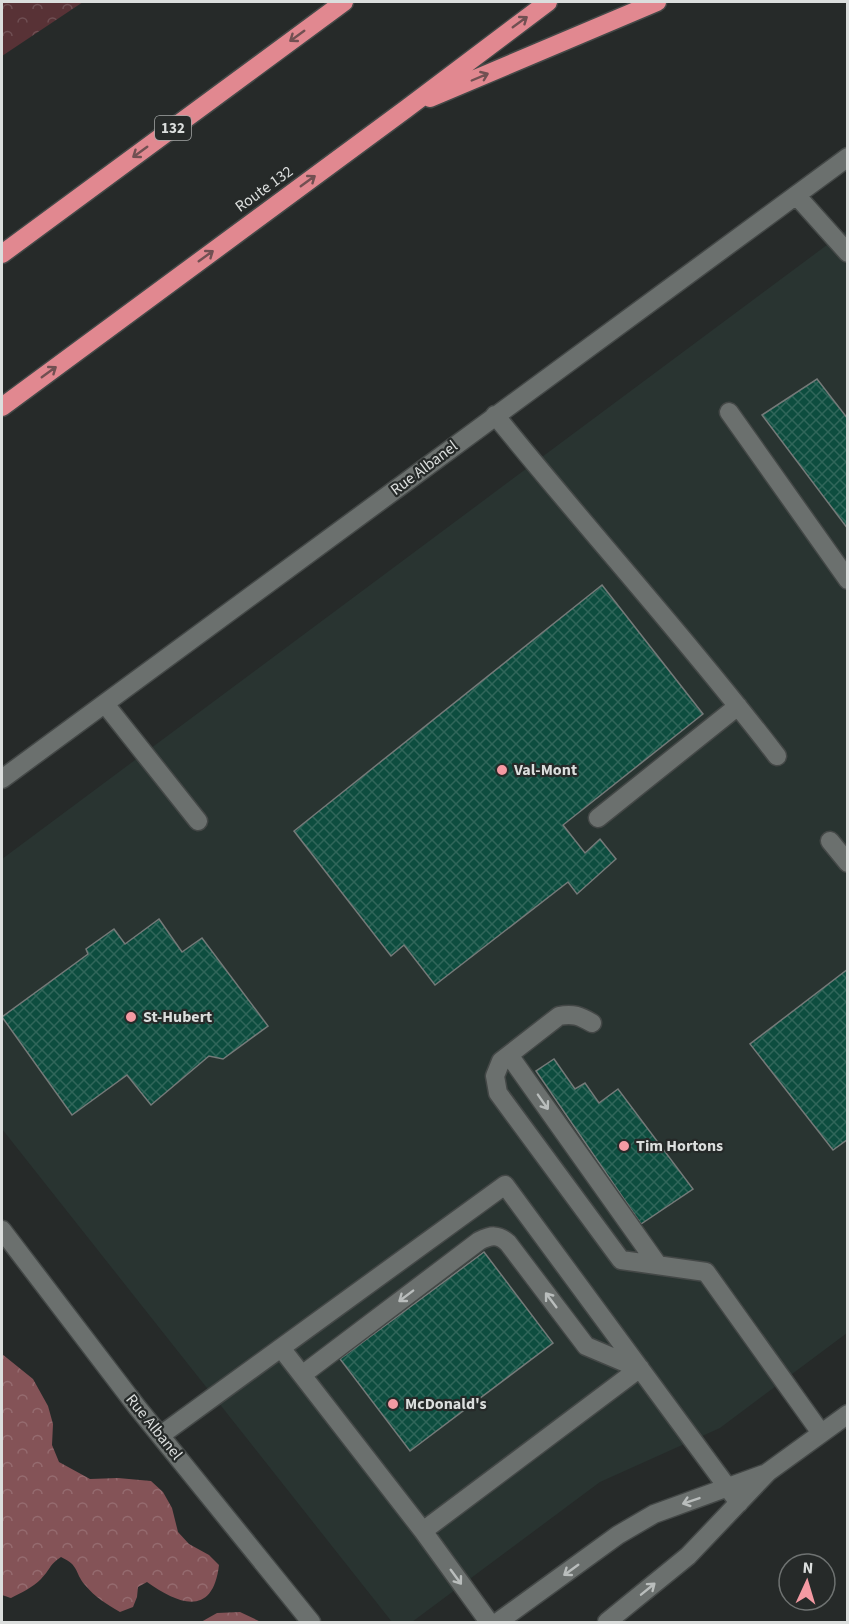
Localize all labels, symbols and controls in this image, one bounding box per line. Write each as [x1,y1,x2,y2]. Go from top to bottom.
one-way arrow [511,16,527,28]
one-way arrow [290,30,306,42]
one-way arrow [470,71,488,82]
road number: 132 [155,116,191,140]
one-way arrow [133,146,149,158]
street label: Route 132 [231,161,297,217]
one-way arrow [300,174,316,187]
one-way arrow [197,250,213,263]
one-way arrow [40,366,56,378]
street label: Rue Albanel [386,435,462,501]
place label: Val-Mont [513,759,577,781]
marker: Val-Mont [495,763,509,777]
place label: St-Hubert [143,1006,212,1028]
marker: St-Hubert [124,1010,138,1024]
one-way arrow [537,1094,549,1110]
place label: Tim Hortons [636,1135,723,1157]
marker: Tim Hortons [617,1139,631,1153]
one-way arrow [399,1290,415,1303]
one-way arrow [545,1292,557,1308]
street label: Rue Albanel [121,1389,187,1465]
place label: McDonald's [405,1393,487,1415]
marker: McDonald's [386,1397,400,1411]
one-way arrow [682,1496,701,1507]
north arrow [777,1552,837,1612]
text: N [802,1557,814,1579]
one-way arrow [563,1564,579,1576]
one-way arrow [450,1568,462,1584]
one-way arrow [639,1583,655,1596]

